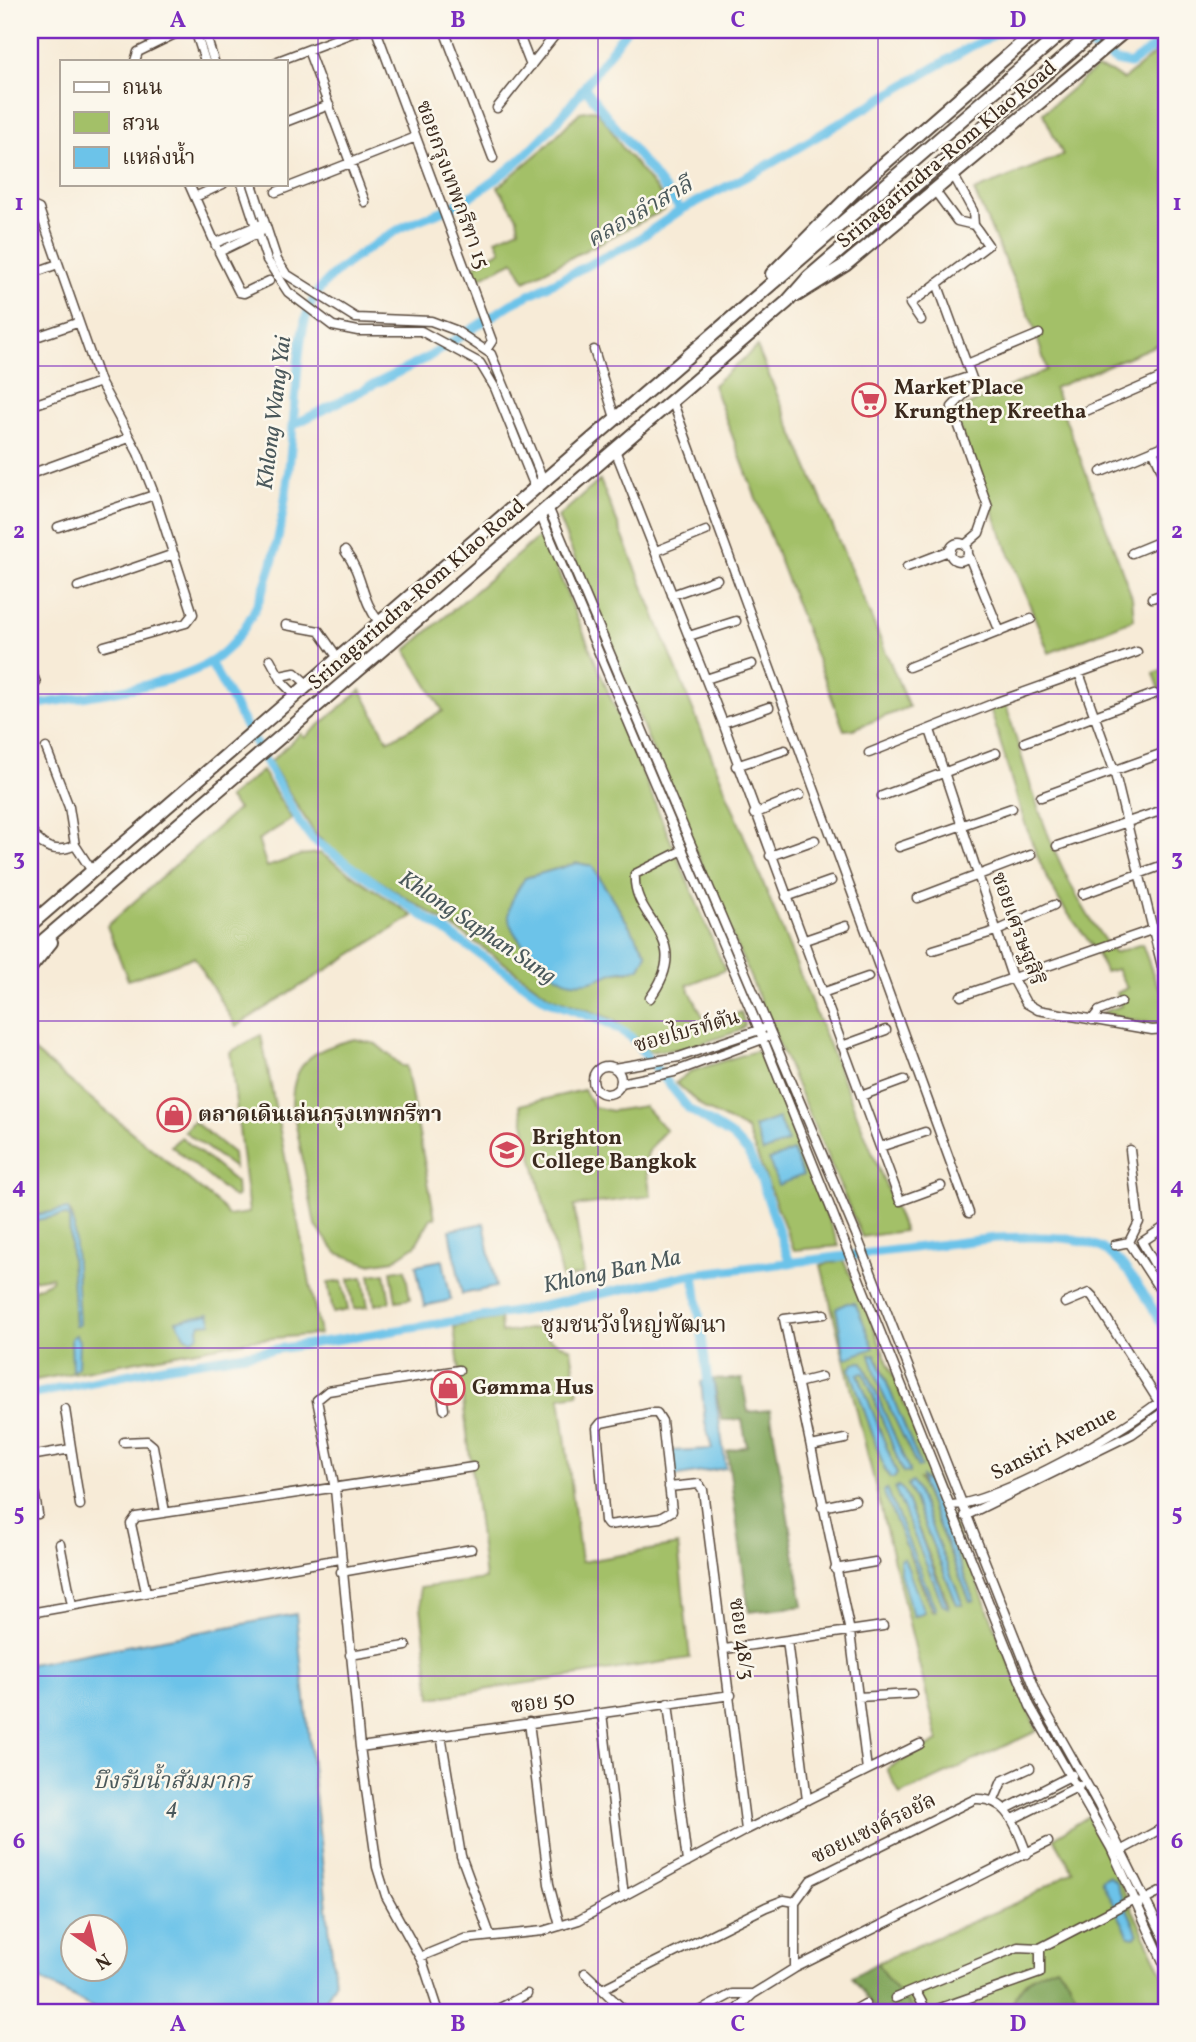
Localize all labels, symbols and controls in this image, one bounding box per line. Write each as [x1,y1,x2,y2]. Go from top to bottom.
text: A [170,5,186,37]
text: B [450,5,466,37]
text: C [731,5,745,37]
text: D [1010,5,1027,37]
street label: Srinagarindra-Rom Klao Road [831,54,1063,256]
legend [60,60,287,186]
text: ถนน [122,74,163,103]
street label: ซอยกรุงเทพกรีฑา 15 [408,97,496,273]
text: สวน [122,110,160,139]
text: แหล่งน้ำ [122,141,195,173]
water label: คลองลำสาลี [581,168,701,256]
text: 1 [14,188,24,220]
text: 1 [1172,188,1182,220]
water label: Khlong Wang Yai [250,334,300,492]
place label: Market Place Krungthep Kreetha [894,374,1087,427]
supermarket icon: Market Place Krungthep Kreetha [850,381,888,419]
street label: Srinagarindra-Rom Klao Road [302,492,532,698]
text: 2 [13,516,25,548]
text: 2 [1171,516,1183,548]
text: 3 [13,843,25,875]
text: 3 [1171,843,1183,875]
water label: Khlong Saphan Sung [392,863,562,993]
street label: ซอยเศรษฐสิริ [983,868,1051,990]
street label: ซอยไบรท์ตัน [630,1001,744,1061]
shop icon: ตลาดเดินเล่นกรุงเทพกรีฑา [155,1096,193,1134]
place label: ตลาดเดินเล่นกรุงเทพกรีฑา [198,1101,442,1130]
place label: Brighton College Bangkok [532,1124,697,1177]
school or university icon: Brighton College Bangkok [488,1131,526,1169]
text: 4 [12,1171,26,1203]
text: 4 [1170,1171,1184,1203]
water label: Khlong Ban Ma [540,1242,684,1302]
district label: ชุมชนวังใหญ่พัฒนา [541,1308,727,1342]
shop icon: Gømma Hus [429,1369,467,1407]
place label: Gømma Hus [472,1374,594,1403]
street label: Sansiri Avenue [986,1400,1122,1488]
text: 5 [13,1498,25,1530]
text: 5 [1171,1498,1183,1530]
street label: ซอย 48/3 [721,1596,761,1682]
street label: ซอย 50 [509,1684,577,1722]
water label: บึงรับน้ำสัมมากร 4 [93,1763,254,1824]
street label: ซอยแซงค์รอยัล [807,1786,941,1872]
text: 6 [13,1826,25,1858]
text: 6 [1171,1826,1183,1858]
north arrow [60,1912,130,1982]
text: N [89,1946,115,1975]
text: A [170,2009,186,2041]
text: B [450,2009,466,2041]
text: C [731,2009,745,2041]
text: D [1010,2009,1027,2041]

